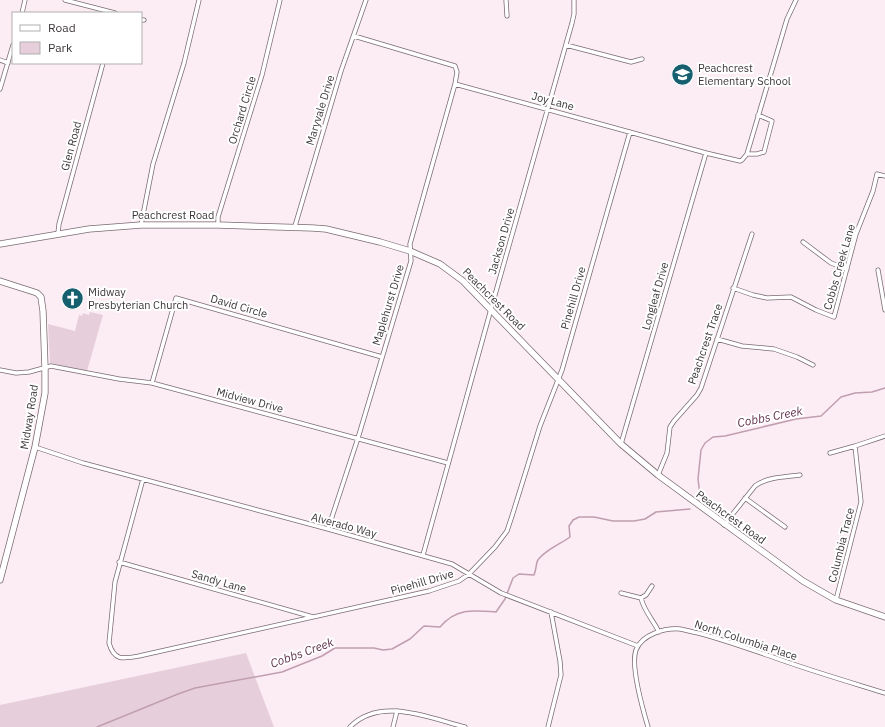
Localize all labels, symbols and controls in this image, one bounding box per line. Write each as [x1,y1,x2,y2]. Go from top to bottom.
legend [12,12,142,64]
text: Road [48,20,76,35]
text: Park [48,40,73,55]
school or university icon: Peachcrest Elementary School [670,61,696,87]
place label: Peachcrest Elementary School [698,61,791,88]
street label: Maryvale Drive [303,73,337,147]
street label: Orchard Circle [225,74,259,146]
street label: Joy Lane [530,89,576,113]
street label: Glen Road [58,120,84,172]
street label: Jackson Drive [485,206,517,276]
street label: Peachcrest Road [132,208,214,222]
street label: Cobbs Creek Lane [820,222,858,312]
street label: Longleaf Drive [639,260,671,332]
street label: Maplehurst Drive [369,263,407,347]
street label: Peachcrest Road [460,265,528,333]
street label: Pinehill Drive [557,265,589,331]
church icon: Midway Presbyterian Church [60,285,86,311]
place label: Midway Presbyterian Church [88,285,188,312]
street label: David Circle [209,291,269,321]
street label: Peachcrest Trace [685,302,725,386]
street label: Midway Road [17,384,41,450]
street label: Midview Drive [215,384,285,416]
water label: Cobbs Creek [736,403,805,430]
street label: Peachcrest Road [693,487,769,547]
street label: Columbia Trace [825,506,857,584]
street label: Alverado Way [310,510,379,541]
street label: Sandy Lane [190,566,248,596]
street label: Pinehill Drive [389,566,455,598]
street label: North Columbia Place [693,617,799,663]
water label: Cobbs Creek [268,634,336,671]

